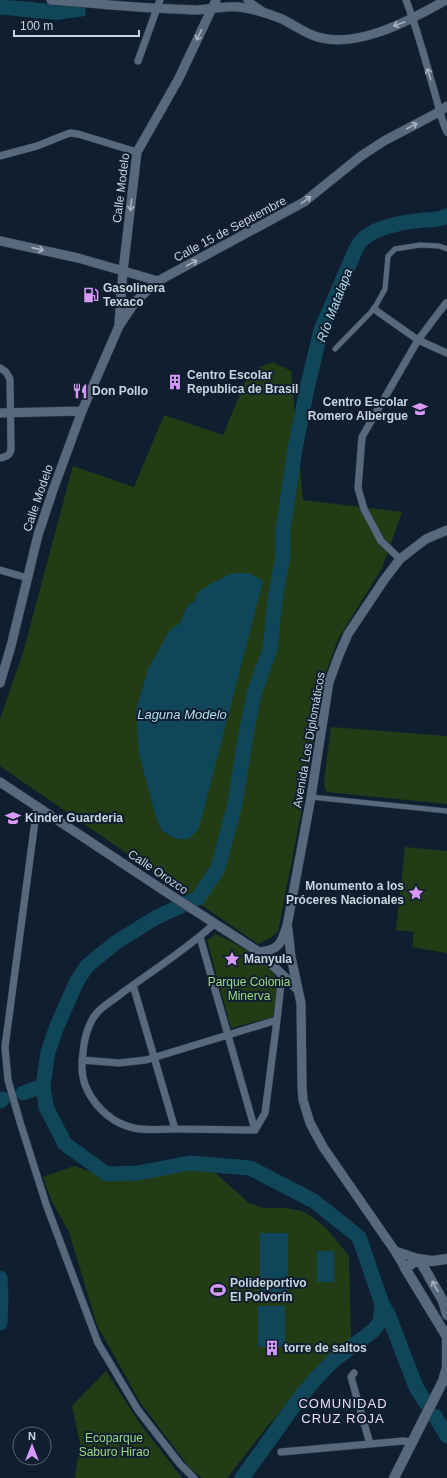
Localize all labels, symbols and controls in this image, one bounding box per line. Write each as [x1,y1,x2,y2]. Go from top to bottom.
scale bar [14,12,139,38]
text: 100 m [20,19,53,33]
one-way arrow [394,20,406,28]
one-way arrow [195,29,202,41]
one-way arrow [425,68,432,81]
one-way arrow [406,122,418,129]
street label: Calle Modelo [110,152,132,224]
street label: Calle 15 de Septiembre [171,193,289,265]
one-way arrow [300,196,311,204]
one-way arrow [127,198,134,211]
one-way arrow [31,245,44,253]
one-way arrow [186,258,198,266]
water label: Río Matalapa [314,266,355,344]
place label: Gasolinera Texaco [103,281,165,309]
fuel station icon: Gasolinera Texaco [82,286,100,304]
place label: Centro Escolar Republica de Brasil [187,368,298,396]
building icon: Centro Escolar Republica de Brasil [166,373,184,391]
restaurant icon: Don Pollo [71,382,89,400]
place label: Don Pollo [92,384,148,398]
place label: Centro Escolar Romero Albergue [308,395,408,423]
school or university icon: Centro Escolar Romero Albergue [411,400,429,418]
street label: Calle Modelo [20,462,56,533]
street label: Avenida Los Diplomáticos [290,671,328,809]
water label: Laguna Modelo [137,707,227,722]
school or university icon: Kinder Guarderia [4,809,22,827]
place label: Kinder Guarderia [25,811,123,825]
street label: Calle Orozco [125,847,191,897]
place label: Monumento a los Próceres Nacionales [286,879,404,907]
place icon: Monumento a los Próceres Nacionales [407,884,425,902]
place icon: Manyula [223,950,241,968]
place label: Manyula [244,952,292,966]
park label: Parque Colonia Minerva [208,975,291,1003]
place label: Polideportivo El Polvorín [230,1276,307,1304]
one-way arrow [431,1280,438,1292]
sports icon: Polideportivo El Polvorín [209,1281,227,1299]
building icon: torre de saltos [263,1339,281,1357]
place label: torre de saltos [284,1341,367,1355]
district label: COMUNIDAD CRUZ ROJA [298,1396,388,1426]
north arrow [12,1426,52,1466]
text: N [28,1430,36,1442]
park label: Ecoparque Saburo Hirao [79,1431,150,1459]

